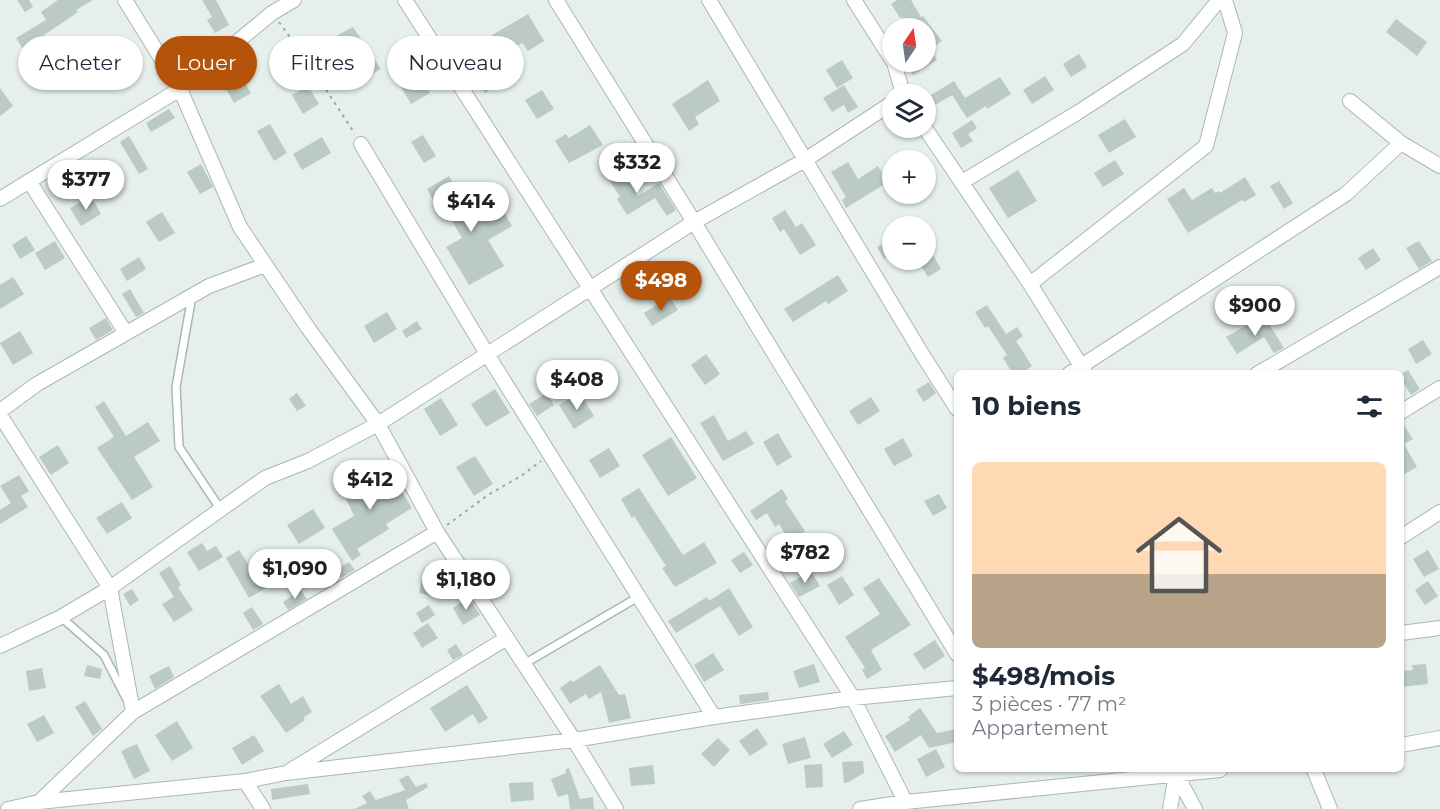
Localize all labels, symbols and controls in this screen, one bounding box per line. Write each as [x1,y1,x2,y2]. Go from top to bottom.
north arrow [882,18,936,72]
map controls [882,18,936,270]
chip: Acheter [18,36,143,90]
chip: Louer [155,36,257,90]
chip: Filtres [269,36,375,90]
chip: Nouveau [387,36,524,90]
button: layers [882,84,936,138]
pin: $332 [601,143,673,194]
text: $332 [613,150,661,174]
button: + [882,150,936,204]
pin: $377 [50,160,122,211]
text: $377 [61,167,111,191]
pin: $414 [435,182,507,233]
text: $414 [447,189,495,213]
button: − [882,216,936,270]
pin: $498 [625,261,697,312]
text: $498 [635,268,687,292]
pin: $900 [1219,286,1291,337]
text: $900 [1229,293,1281,317]
pin: $408 [541,360,613,411]
text: $408 [550,367,604,391]
text: 10 biens [972,390,1081,422]
icon: filters [1353,390,1386,423]
pin: $412 [334,460,406,511]
text: $412 [347,467,393,491]
icon: home [1125,501,1233,609]
pin: $782 [769,533,841,584]
text: $782 [780,540,830,564]
pin: $1,090 [246,549,344,600]
text: $1,090 [262,556,328,580]
pin: $1,180 [417,560,515,611]
text: $1,180 [436,567,496,591]
text: $498/mois [972,660,1115,692]
text: 3 pièces · 77 m² [972,692,1127,716]
text: Appartement [972,716,1108,740]

